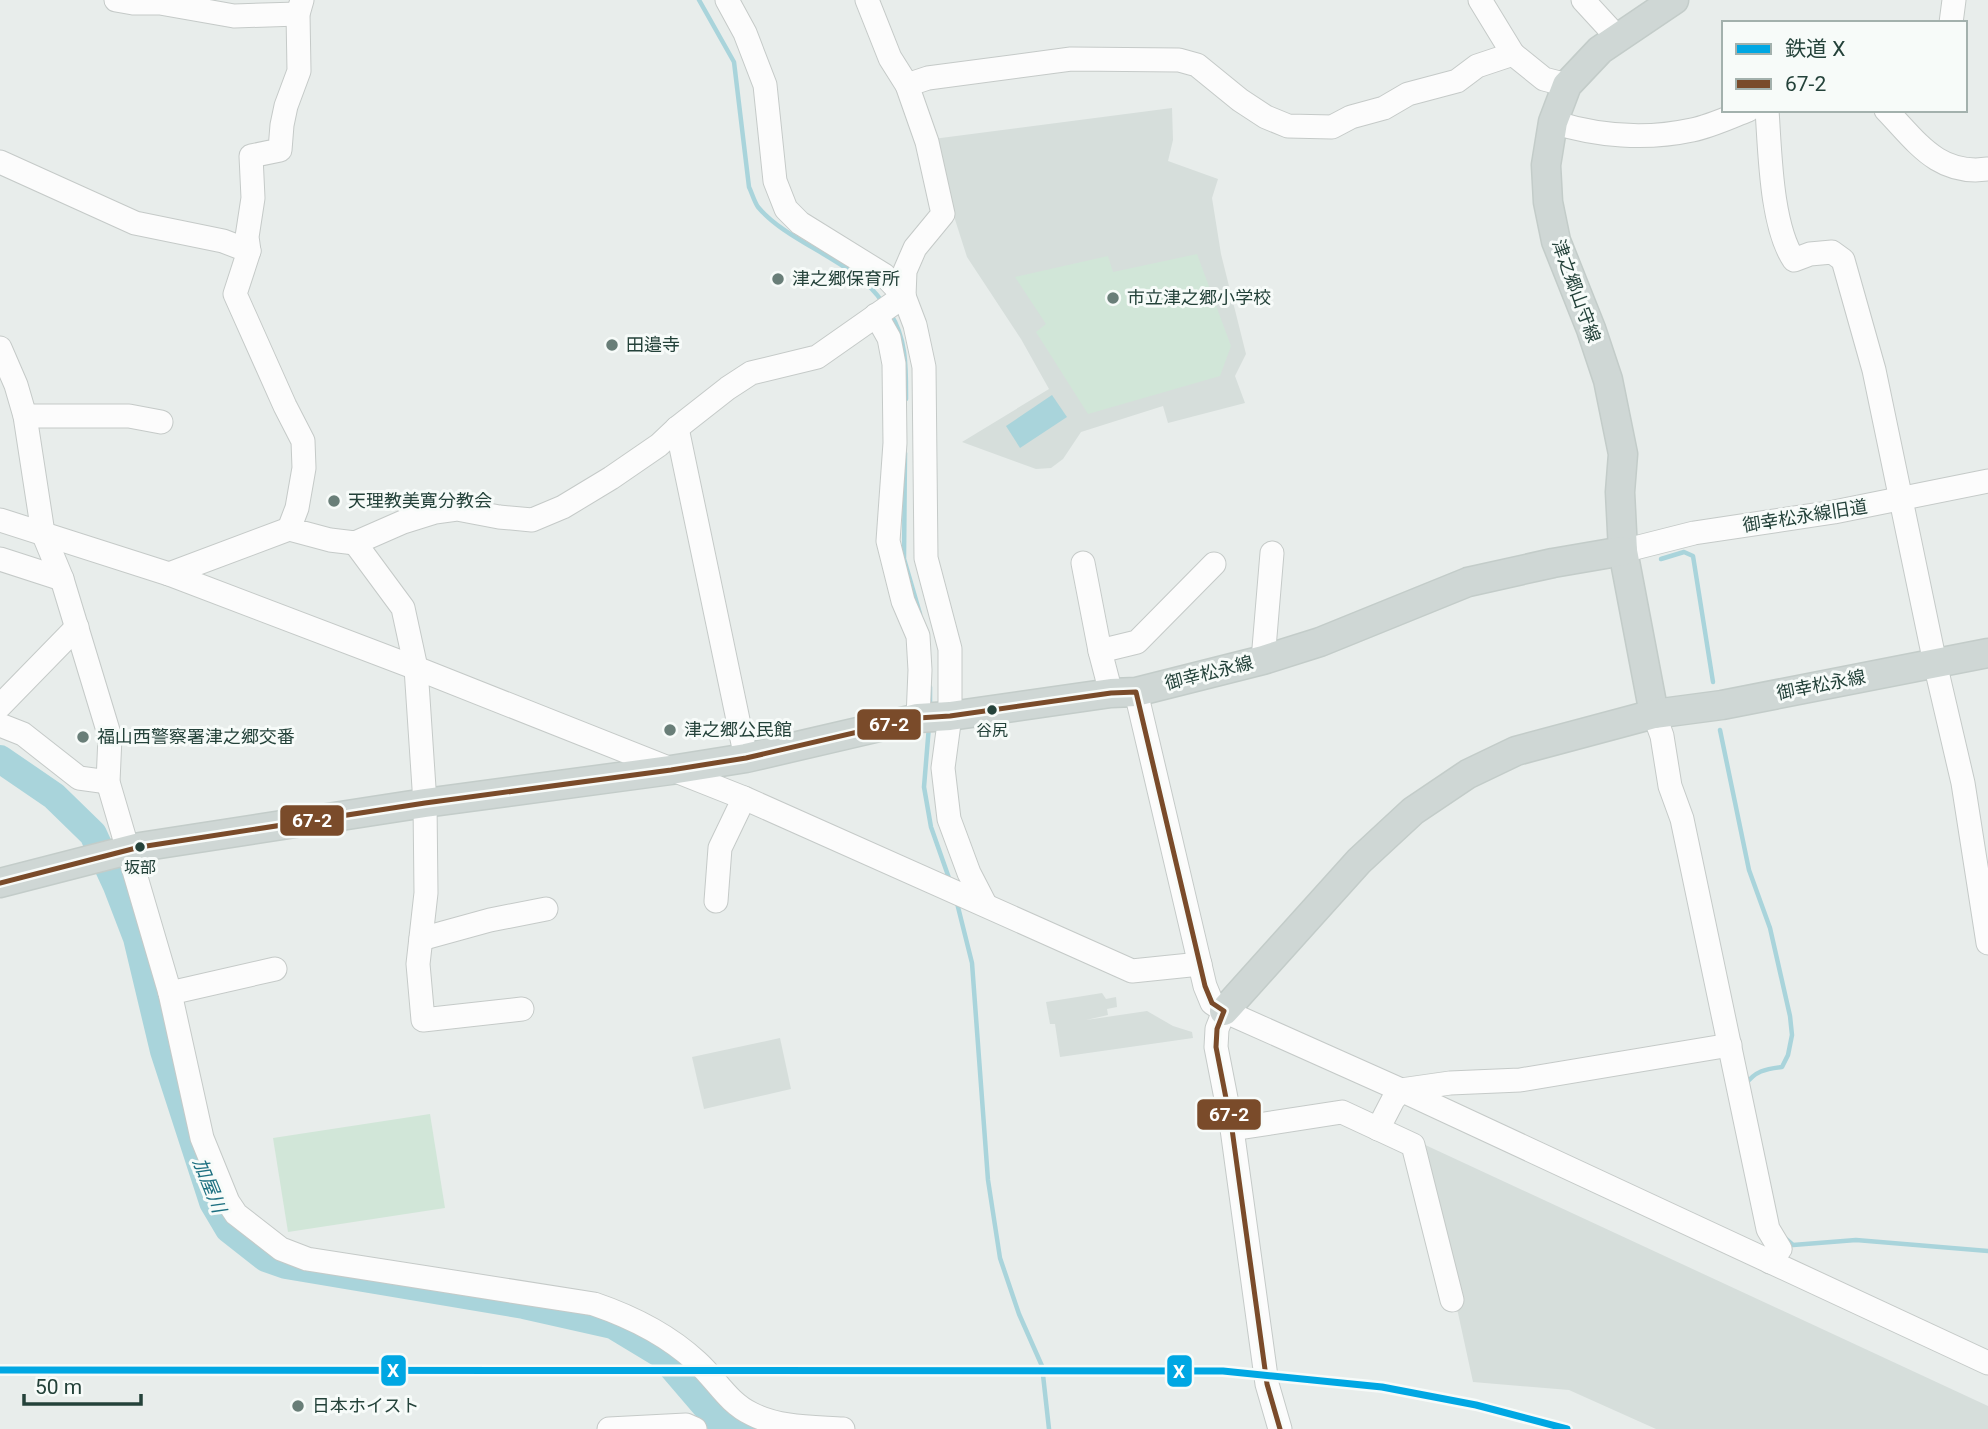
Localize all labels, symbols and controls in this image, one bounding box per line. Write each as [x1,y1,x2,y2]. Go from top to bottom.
legend [1722,21,1967,112]
text: 鉄道 X [1785,37,1845,61]
text: 67-2 [1785,72,1826,96]
street label: 津之郷山守線 [1548,236,1605,345]
place label: 津之郷保育所 [792,268,900,289]
marker: 津之郷保育所 [770,271,786,287]
place label: 市立津之郷小学校 [1127,287,1271,308]
marker: 市立津之郷小学校 [1105,290,1121,306]
place label: 田邉寺 [626,334,680,355]
marker: 田邉寺 [604,337,620,353]
place label: 天理教美寛分教会 [348,490,492,511]
marker: 天理教美寛分教会 [326,493,342,509]
street label: 御幸松永線旧道 [1741,495,1869,536]
street label: 御幸松永線 [1163,651,1255,694]
street label: 御幸松永線 [1775,666,1867,703]
marker: 谷尻 [985,703,999,717]
line badge: 67-2 [856,708,922,741]
text: 67-2 [869,713,909,736]
place label: 津之郷公民館 [684,719,792,740]
place label: 谷尻 [976,721,1008,740]
marker: 津之郷公民館 [662,722,678,738]
place label: 福山西警察署津之郷交番 [97,726,295,747]
marker: 福山西警察署津之郷交番 [75,729,91,745]
line badge: 67-2 [279,804,345,837]
text: 67-2 [292,809,332,832]
marker: 坂部 [133,840,147,854]
place label: 坂部 [124,858,156,877]
line badge: 67-2 [1196,1098,1262,1131]
text: 67-2 [1209,1103,1249,1126]
water label: 加屋川 [188,1154,232,1218]
line badge: X [380,1354,407,1387]
line badge: X [1166,1354,1193,1388]
text: X [387,1359,399,1382]
text: X [1173,1360,1185,1383]
scale bar [24,1362,142,1406]
text: 50 m [35,1375,82,1399]
place label: 日本ホイスト [312,1395,419,1416]
marker: 日本ホイスト [290,1398,306,1414]

